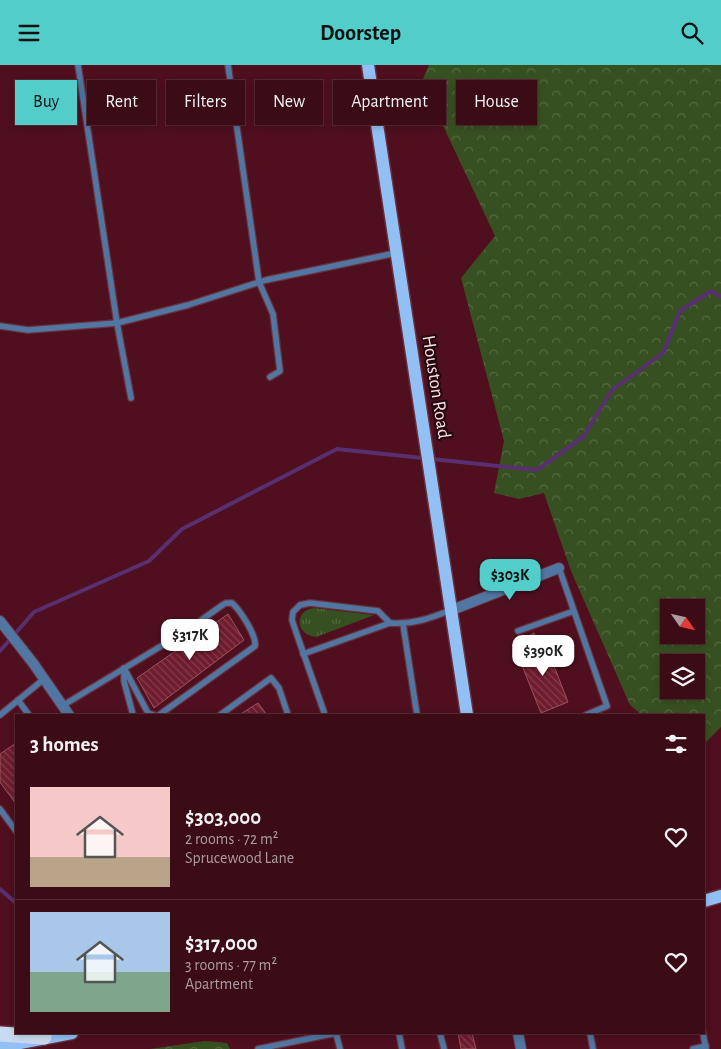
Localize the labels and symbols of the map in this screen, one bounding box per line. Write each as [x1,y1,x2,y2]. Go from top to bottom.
street label: Houston Road [418,334,454,440]
pin: $303K [475,559,545,601]
north arrow [660,599,705,644]
pin: $317K [155,619,225,661]
pin: $390K [508,635,578,677]

